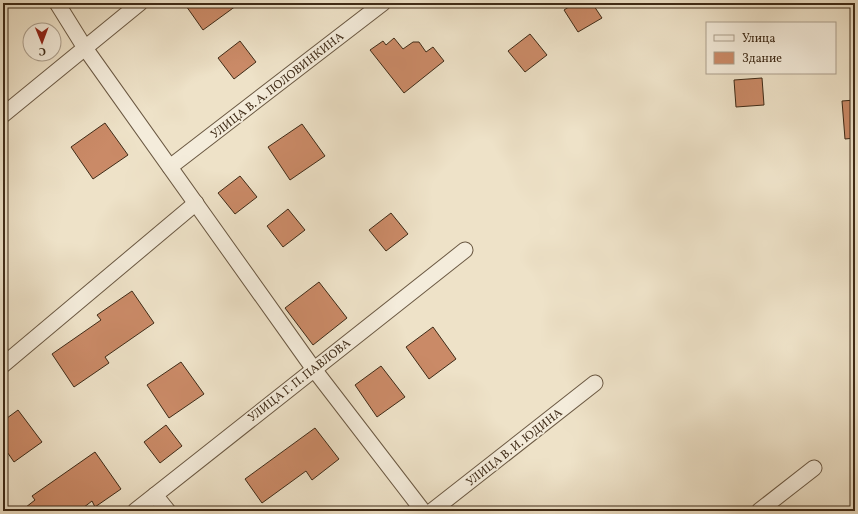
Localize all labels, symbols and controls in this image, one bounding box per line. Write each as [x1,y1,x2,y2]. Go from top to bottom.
north arrow [22,22,62,62]
legend [706,22,836,74]
street label: УЛИЦА В. А. ПОЛОВИНКИНА [208,28,348,143]
text: Улица [742,31,775,47]
text: С [38,43,46,58]
text: Здание [742,51,782,67]
street label: УЛИЦА Г. П. ПАВЛОВА [245,335,355,426]
street label: УЛИЦА В. И. ЮДИНА [463,405,566,490]

